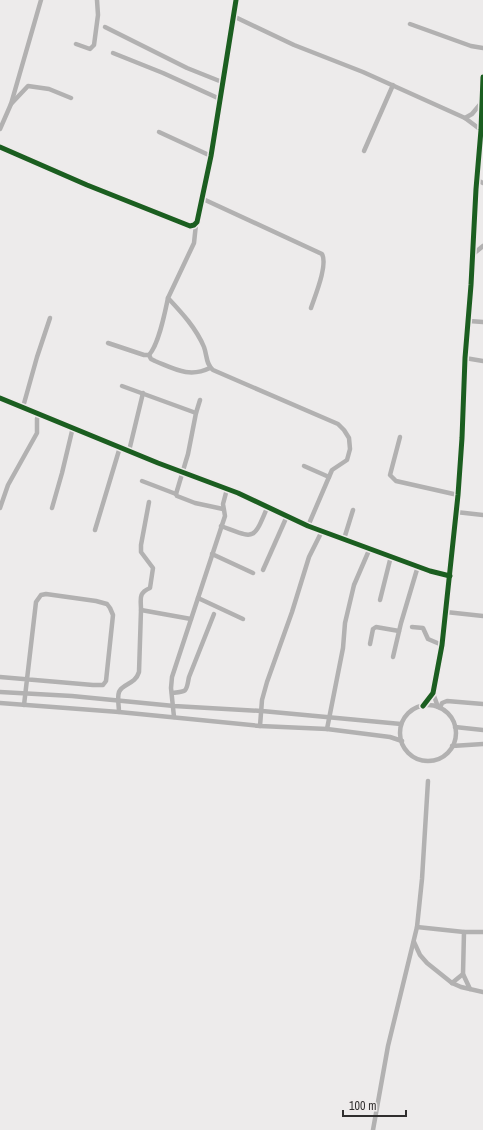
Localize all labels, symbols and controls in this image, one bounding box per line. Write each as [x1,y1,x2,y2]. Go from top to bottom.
scale bar [343,1092,406,1118]
text: 100 m [349,1098,376,1114]

